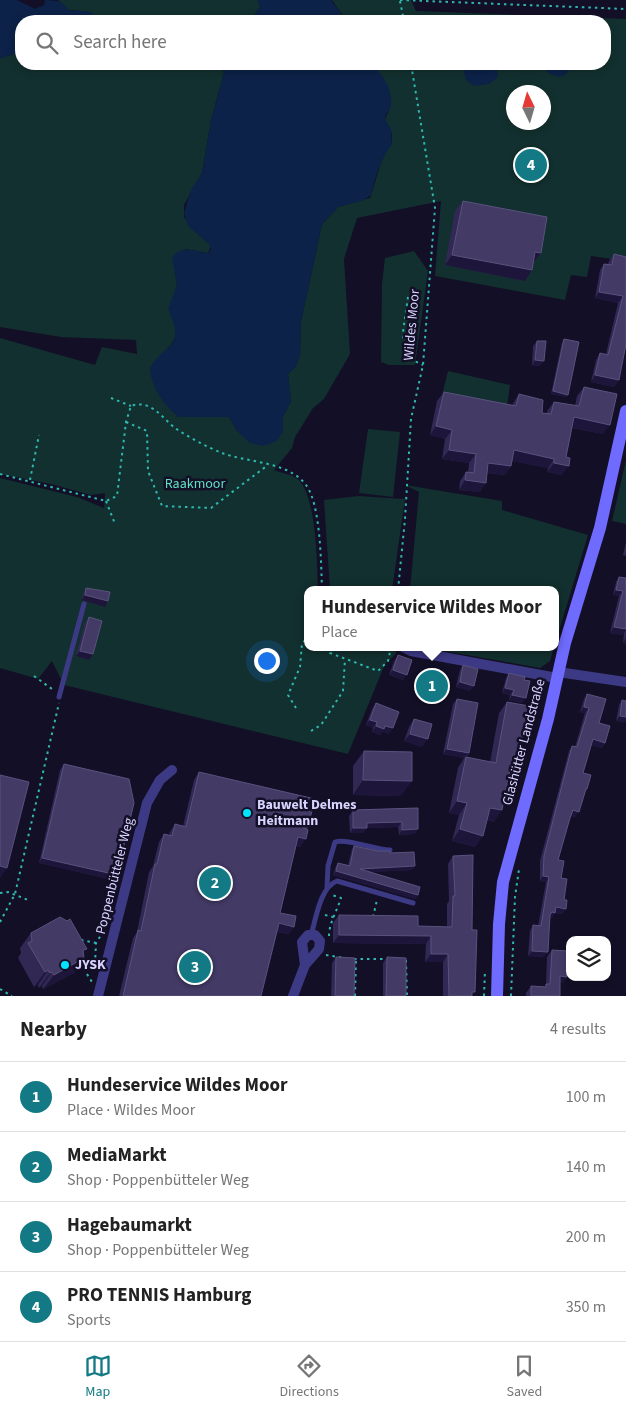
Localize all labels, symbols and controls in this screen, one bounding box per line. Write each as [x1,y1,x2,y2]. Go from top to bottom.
search box [15,15,611,70]
icon: search [33,29,61,57]
text: Search here [73,29,167,56]
north arrow [506,85,551,130]
pin: 4 [515,146,547,184]
street label: Wildes Moor [399,288,425,362]
park label: Raakmoor [165,474,225,494]
popup [304,586,559,651]
text: Hundeservice Wildes Moor [321,594,542,621]
text: Place [321,621,357,643]
your location [254,648,280,674]
pin: 1 [416,667,448,705]
street label: Glashütter Landstraße [497,677,551,807]
place label: Bauwelt Delmes Heitmann [257,795,357,831]
marker: Bauwelt Delmes Heitmann [241,807,253,819]
street label: Poppenbütteler Weg [91,816,139,936]
pin: 2 [199,864,231,902]
map controls [566,936,611,981]
button: layers [566,936,611,981]
pin: 3 [179,948,211,986]
place label: JYSK [75,955,106,975]
marker: JYSK [59,959,71,971]
text: Nearby [20,1014,87,1044]
text: 4 results [550,1018,606,1040]
text: Hundeservice Wildes Moor [67,1072,288,1099]
text: 1 [32,1086,40,1108]
text: 100 m [566,1086,606,1108]
text: Place · Wildes Moor [67,1099,195,1121]
text: MediaMarkt [67,1142,167,1169]
text: 2 [32,1156,40,1178]
text: 140 m [566,1156,606,1178]
text: Shop · Poppenbütteler Weg [67,1169,249,1191]
text: Hagebaumarkt [67,1212,192,1239]
text: 3 [32,1226,40,1248]
text: 200 m [566,1226,606,1248]
text: Shop · Poppenbütteler Weg [67,1239,249,1261]
text: PRO TENNIS Hamburg [67,1282,251,1309]
text: 4 [32,1296,40,1318]
text: 350 m [566,1296,606,1318]
text: Sports [67,1309,111,1331]
tab: Map [84,1352,112,1402]
tab: Directions [280,1352,339,1402]
tab: Saved [506,1352,542,1402]

